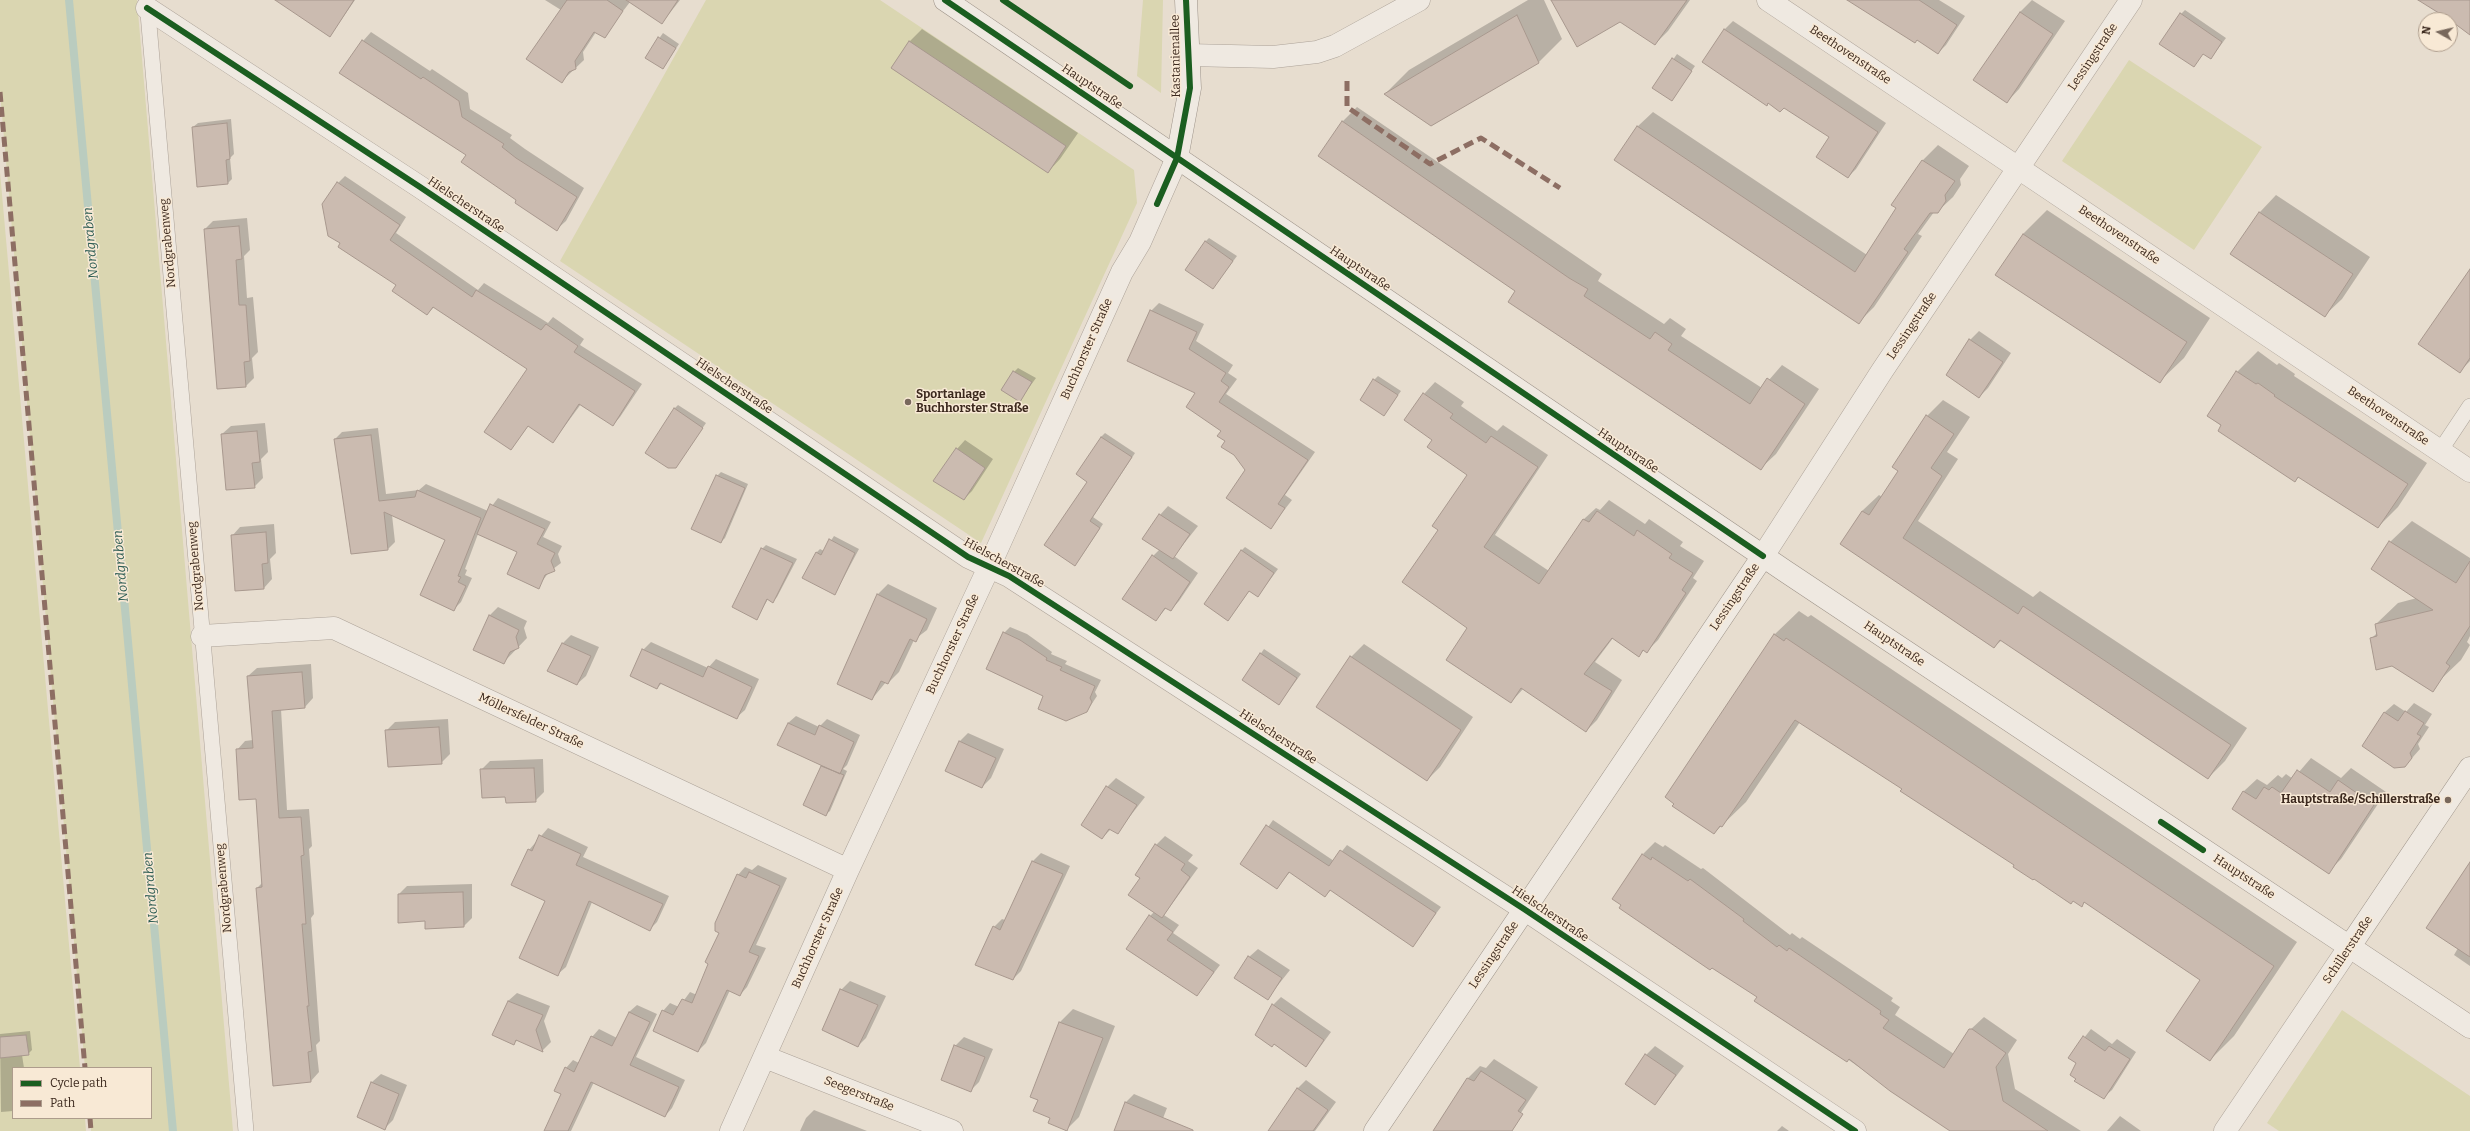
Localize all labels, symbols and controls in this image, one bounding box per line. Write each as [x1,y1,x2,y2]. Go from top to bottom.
north arrow [2418,12,2458,52]
street label: Kastanienallee [1168,14,1184,98]
street label: Lessingstraße [2065,21,2121,93]
street label: Beethovenstraße [1807,22,1893,88]
text: N [2420,25,2434,36]
street label: Hauptstraße [1059,61,1125,113]
street label: Hielscherstraße [425,174,507,236]
street label: Nordgrabenweg [157,198,179,288]
street label: Beethovenstraße [2076,202,2162,268]
water label: Nordgraben [80,207,102,279]
street label: Hauptstraße [1327,243,1393,295]
street label: Lessingstraße [1884,290,1940,362]
street label: Buchhorster Straße [1058,296,1116,402]
street label: Hielscherstraße [693,355,775,417]
street label: Beethovenstraße [2345,383,2431,449]
place label: Sportanlage Buchhorster Straße [916,388,1029,416]
marker: Sportanlage Buchhorster Straße [903,397,913,407]
street label: Hauptstraße [1595,425,1661,477]
street label: Nordgrabenweg [185,521,207,611]
water label: Nordgraben [110,530,132,602]
street label: Hielscherstraße [961,535,1047,591]
street label: Lessingstraße [1707,561,1763,633]
street label: Buchhorster Straße [923,591,983,697]
street label: Hauptstraße [1861,618,1927,670]
street label: Möllersfelder Straße [476,690,586,752]
street label: Hielscherstraße [1236,707,1320,767]
place label: Hauptstraße/Schillerstraße [2281,793,2440,807]
marker: Hauptstraße/Schillerstraße [2443,795,2453,805]
street label: Nordgrabenweg [213,843,235,933]
water label: Nordgraben [140,852,162,924]
street label: Hauptstraße [2210,852,2278,902]
street label: Hielscherstraße [1509,883,1591,945]
street label: Buchhorster Straße [789,885,847,991]
street label: Schillerstraße [2320,913,2376,987]
street label: Lessingstraße [1466,919,1522,991]
legend [12,1067,152,1119]
street label: Seegerstraße [822,1073,896,1115]
text: Cycle path [50,1076,107,1090]
text: Path [50,1096,75,1110]

